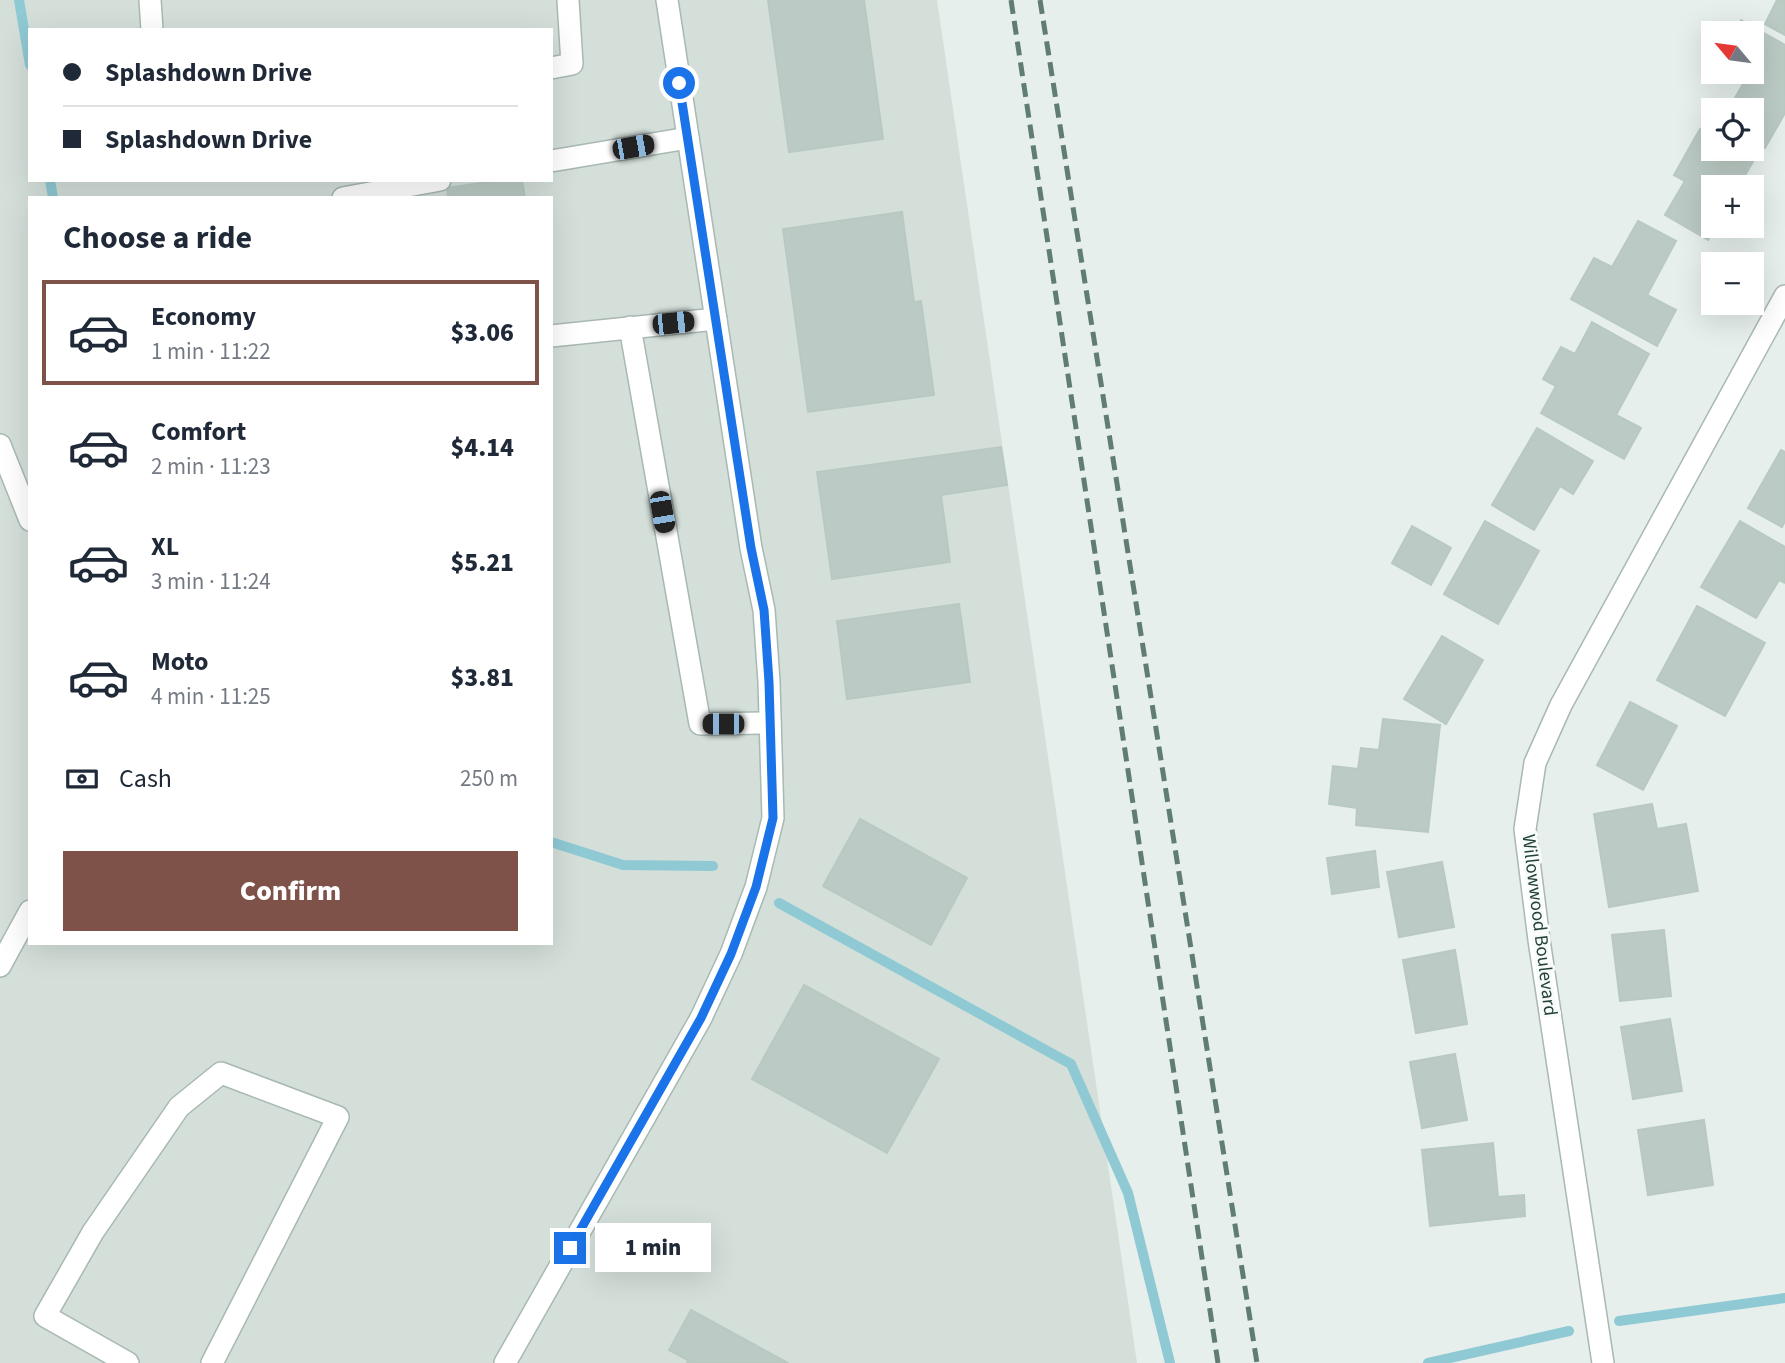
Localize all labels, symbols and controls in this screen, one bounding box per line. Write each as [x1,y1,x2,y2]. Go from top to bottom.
north arrow [1701,21,1764,84]
map controls [1701,21,1764,315]
text: Splashdown Drive [105,54,312,91]
route start [663,67,695,99]
button: locate [1701,98,1764,161]
text: Splashdown Drive [105,121,312,158]
car [611,133,656,161]
button: + [1701,175,1764,238]
text: Choose a ride [63,215,252,261]
button: − [1701,252,1764,315]
text: Economy [151,298,256,335]
icon: car [67,301,130,364]
car [652,310,695,336]
text: $3.06 [450,314,514,351]
text: 1 min · 11:22 [151,335,271,368]
text: Comfort [151,413,246,450]
icon: car [67,416,130,479]
text: $4.14 [450,429,514,466]
text: 2 min · 11:23 [151,450,271,483]
car [649,489,676,535]
text: XL [151,528,179,565]
icon: car [67,531,130,594]
text: $5.21 [450,544,514,581]
text: 3 min · 11:24 [151,565,271,598]
text: Moto [151,643,208,680]
icon: car [67,646,130,709]
text: $3.81 [450,659,514,696]
text: 4 min · 11:25 [151,680,271,713]
car [703,714,745,735]
icon: cash [63,760,101,798]
text: Cash [119,760,172,797]
text: 250 m [460,762,518,795]
street label: Willowwood Boulevard [1514,833,1564,1017]
button: Confirm [63,851,518,931]
callout: 1 min [594,1224,710,1272]
text: 1 min [625,1231,681,1264]
route end [554,1232,586,1264]

